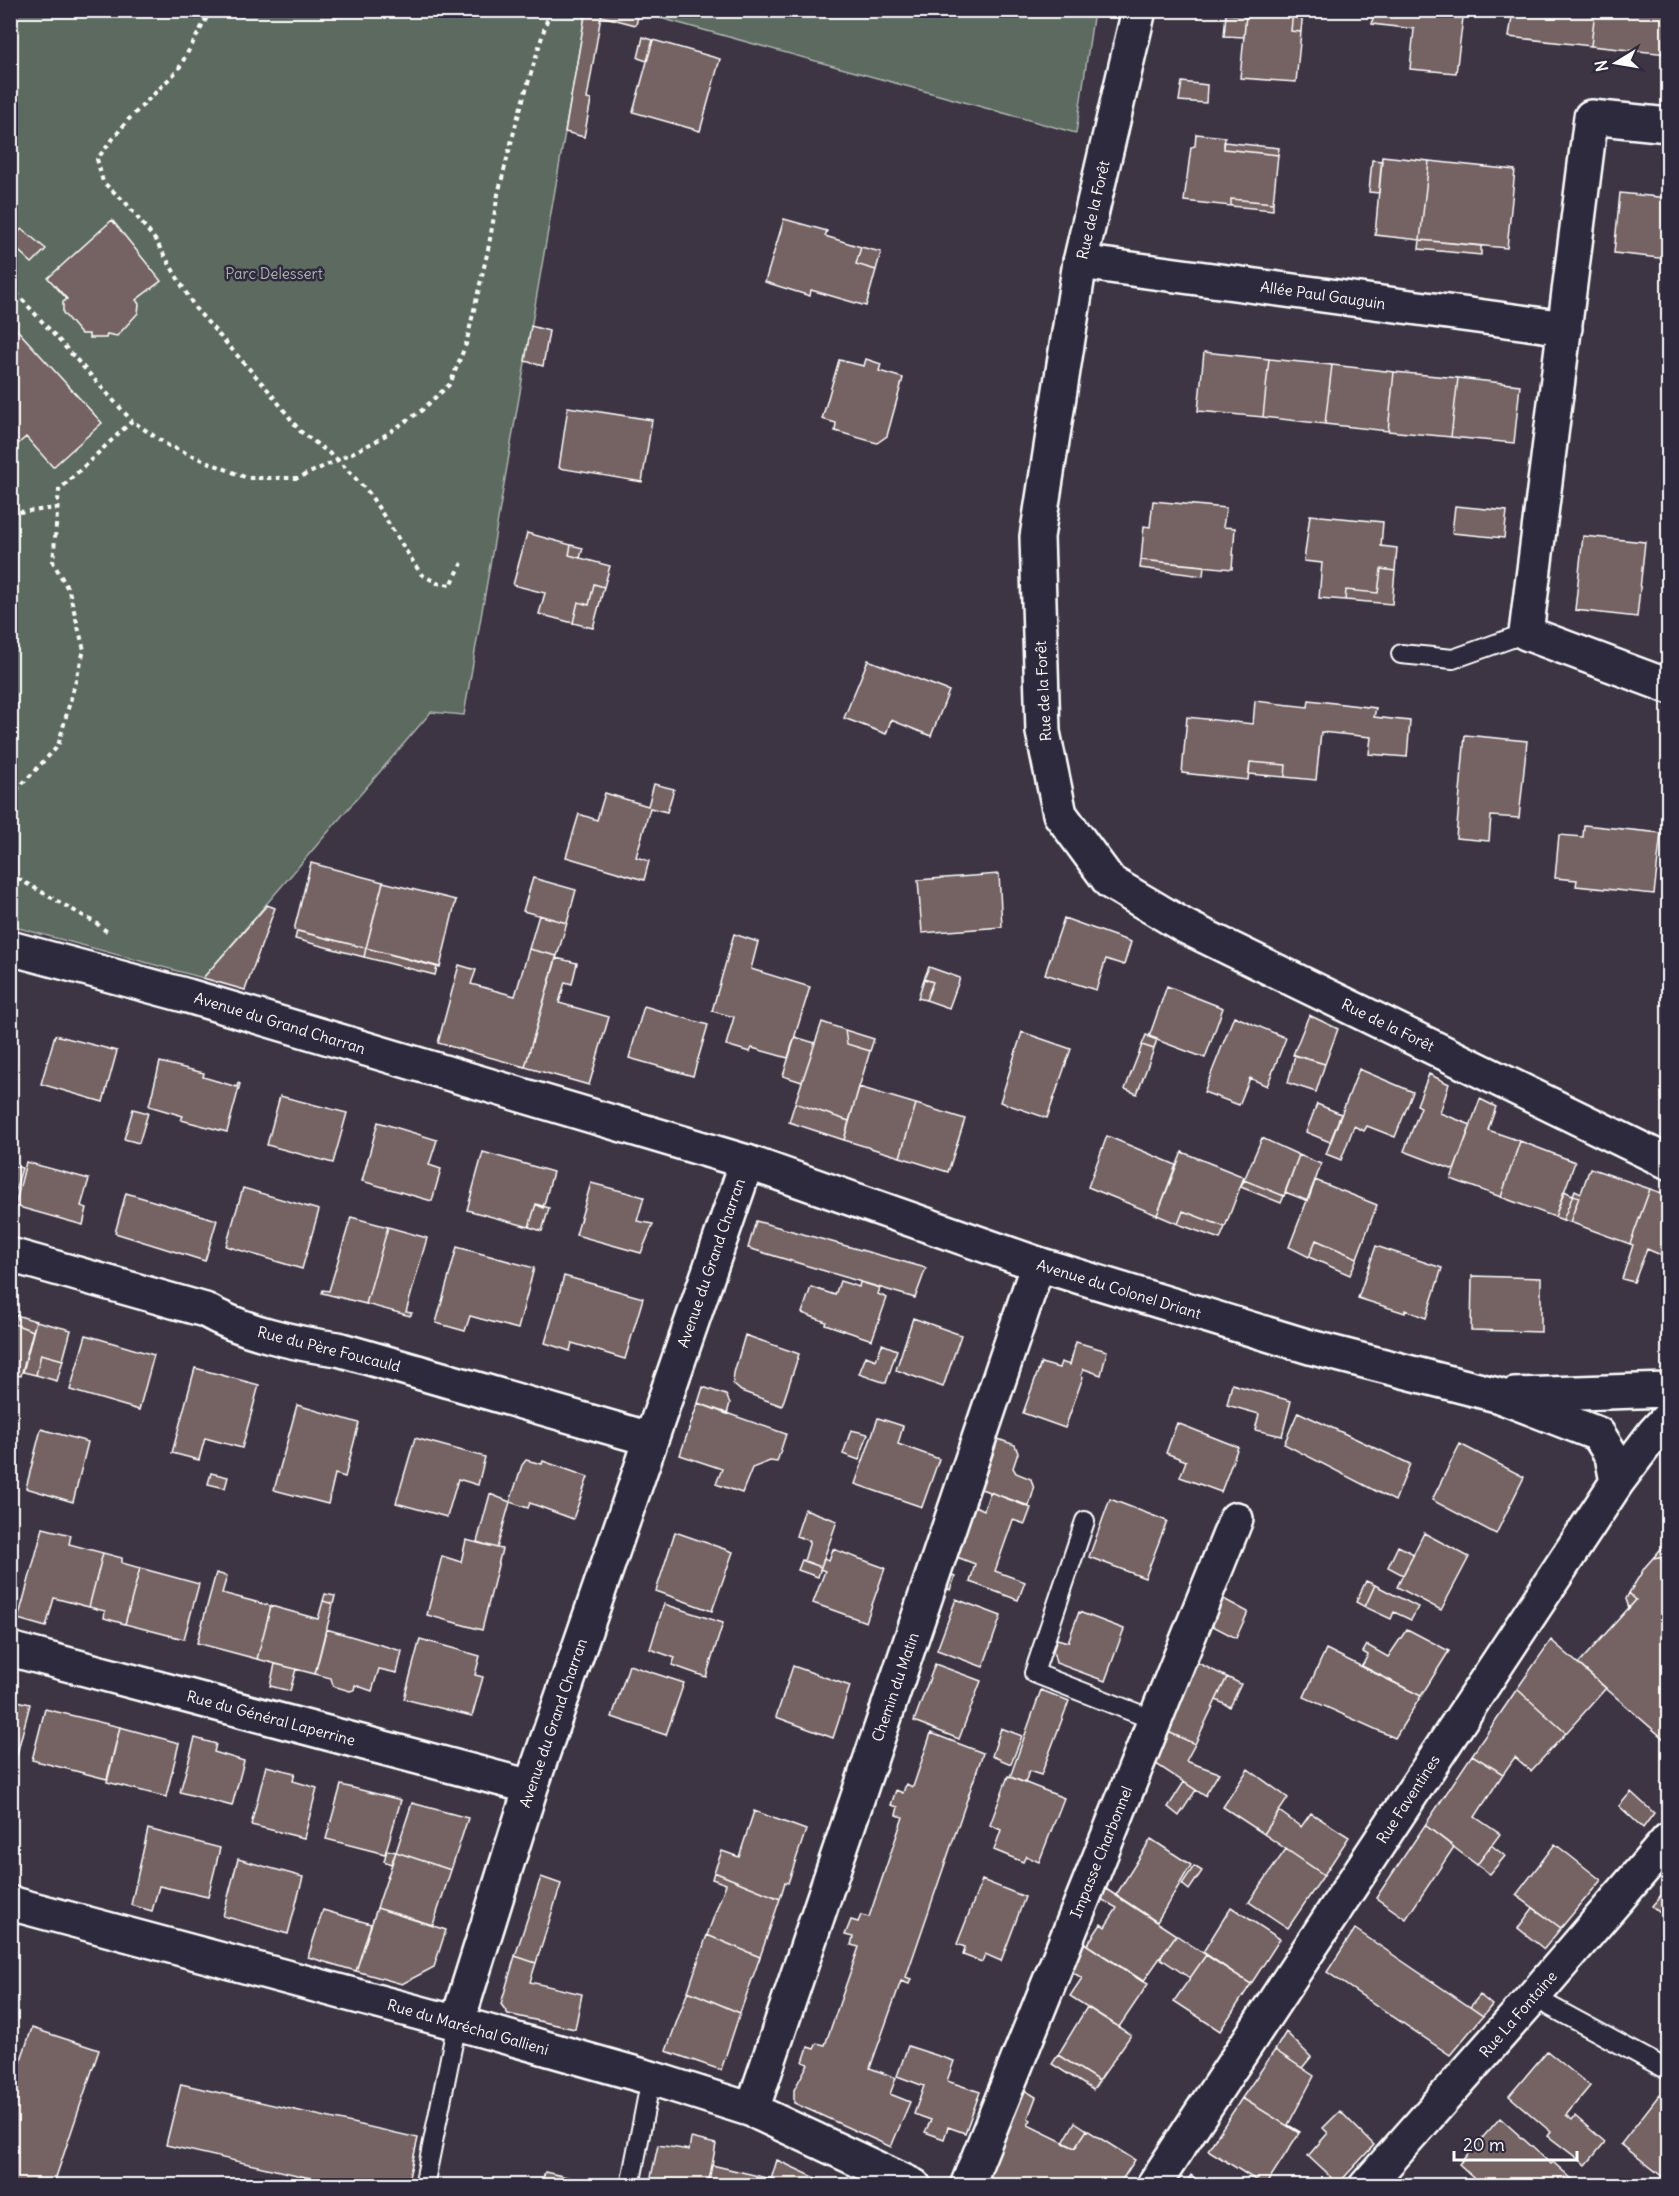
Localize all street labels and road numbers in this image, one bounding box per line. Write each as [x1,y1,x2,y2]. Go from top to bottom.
street label: Rue de la Forêt [1072,159,1114,261]
street label: Allée Paul Gauguin [1259,277,1387,313]
street label: Rue de la Forêt [1031,640,1055,742]
street label: Avenue du Grand Charran [192,988,368,1058]
street label: Rue de la Forêt [1339,994,1437,1056]
street label: Avenue du Grand Charran [673,1176,749,1350]
street label: Avenue du Colonel Driant [1034,1255,1204,1323]
street label: Rue du Père Foucauld [256,1322,403,1376]
street label: Chemin du Matin [867,1630,923,1744]
street label: Avenue du Grand Charran [515,1636,591,1810]
street label: Rue du Général Laperrine [185,1686,357,1750]
street label: Rue Faventines [1372,1751,1444,1847]
street label: Impasse Charbonnel [1066,1783,1136,1921]
street label: Rue La Fontaine [1475,1967,1561,2061]
street label: Rue du Maréchal Gallieni [385,1995,551,2059]

